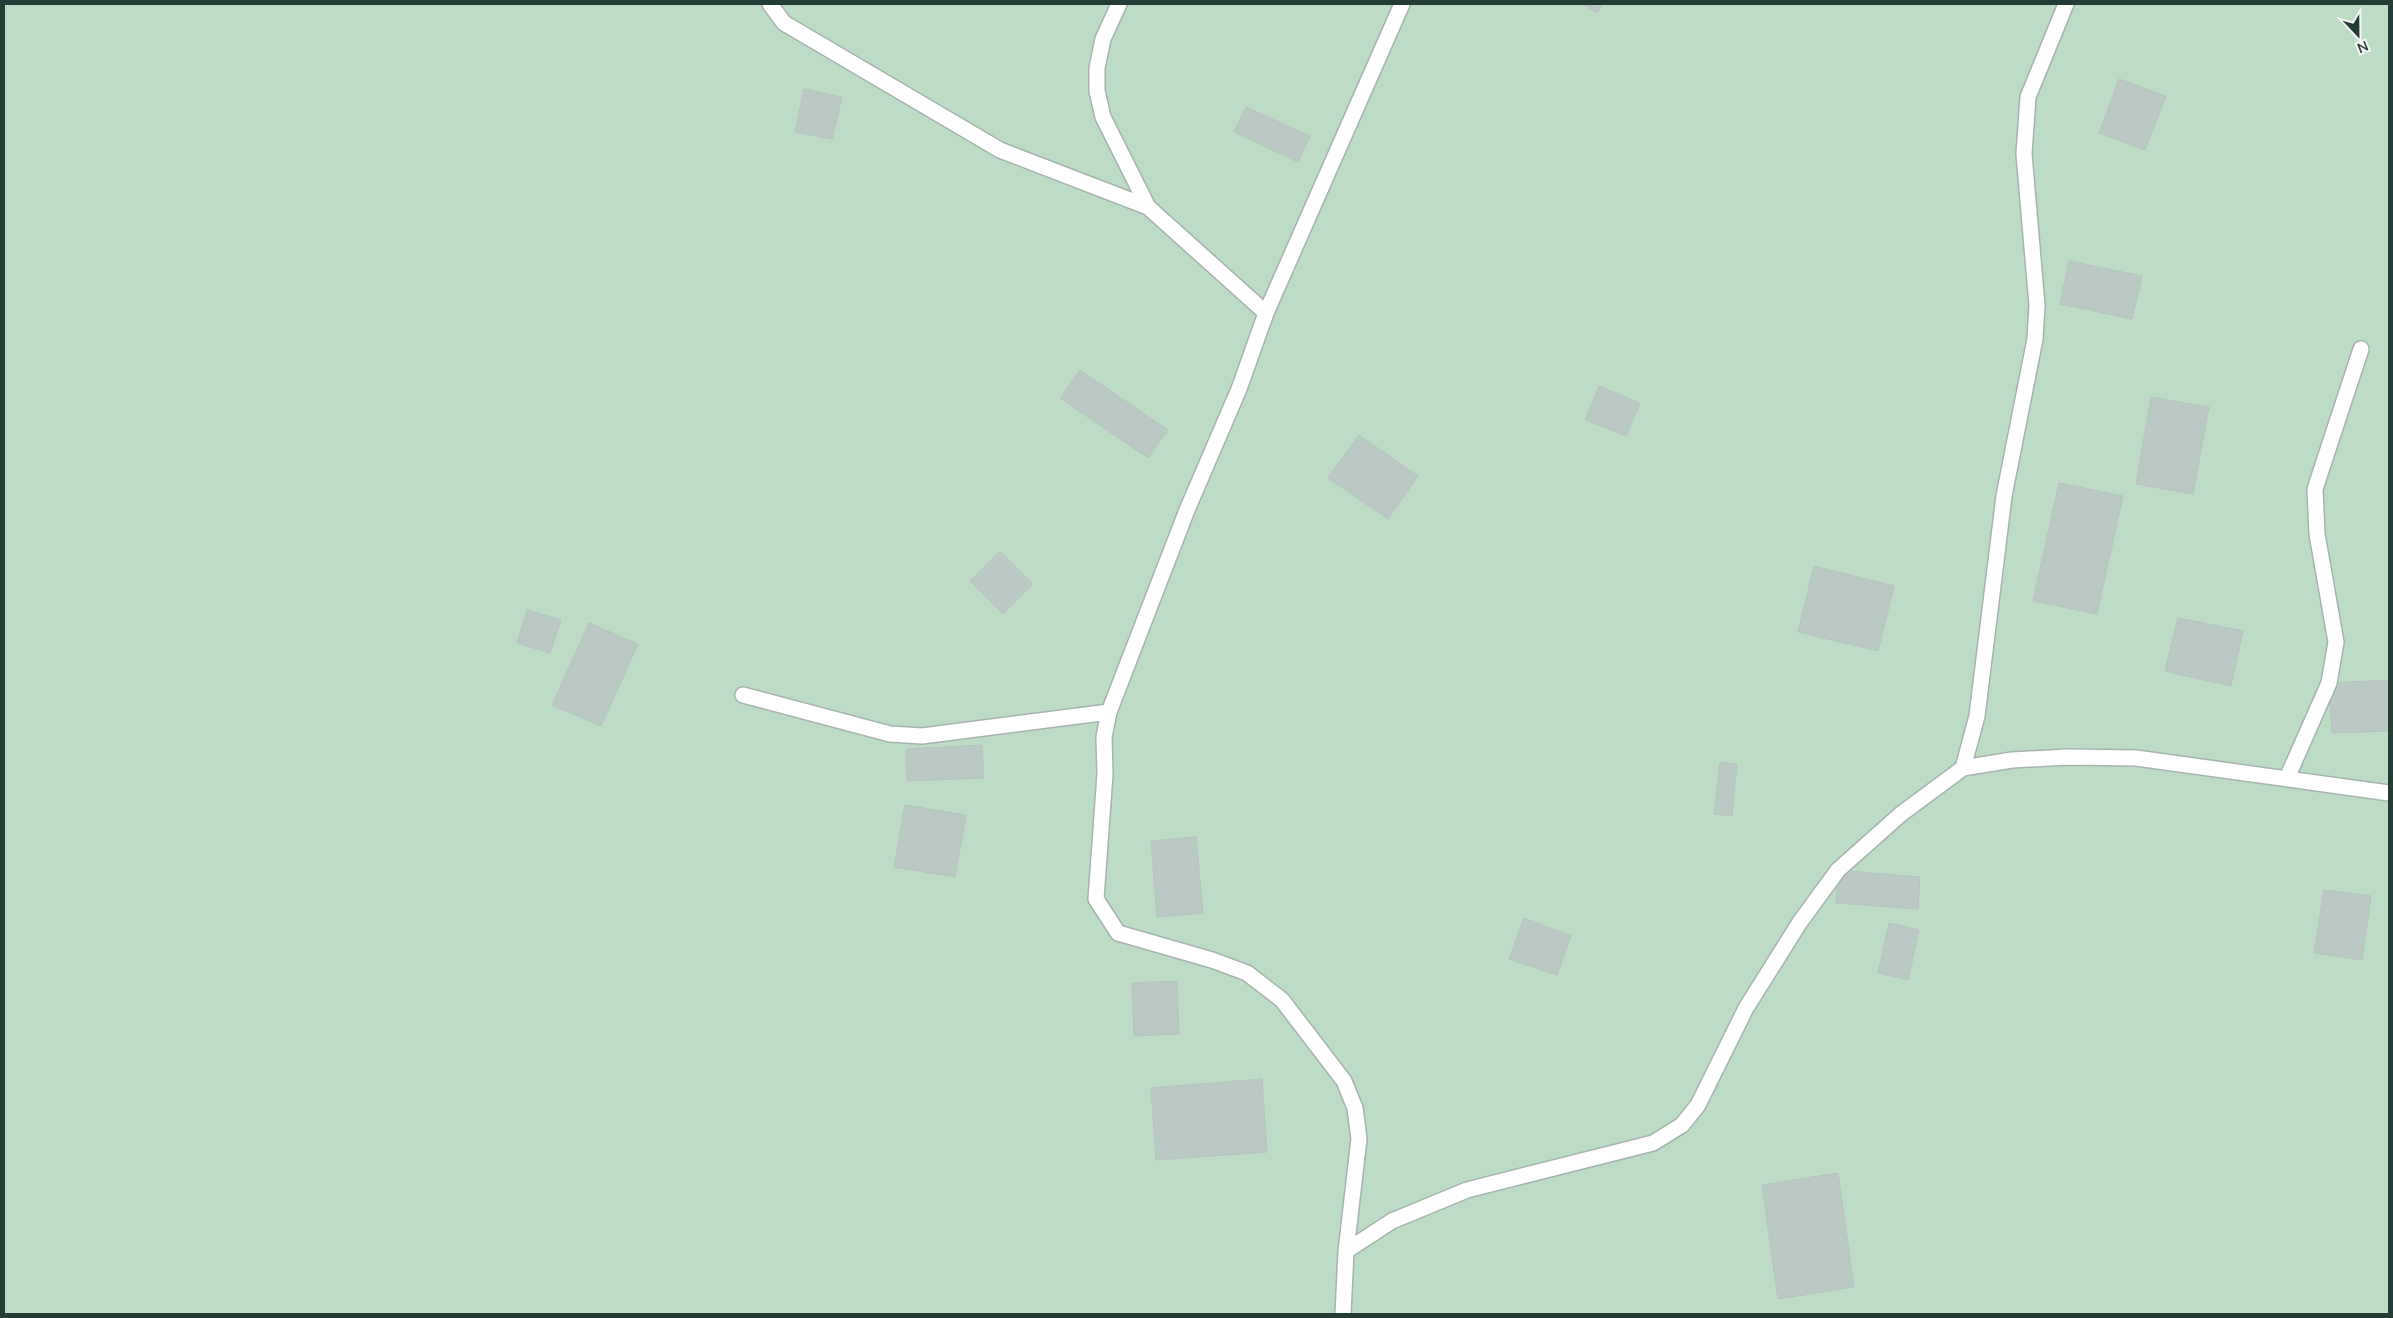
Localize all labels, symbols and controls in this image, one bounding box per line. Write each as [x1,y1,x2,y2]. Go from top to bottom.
north arrow [2333,10,2383,60]
text: N [2354,36,2371,57]

